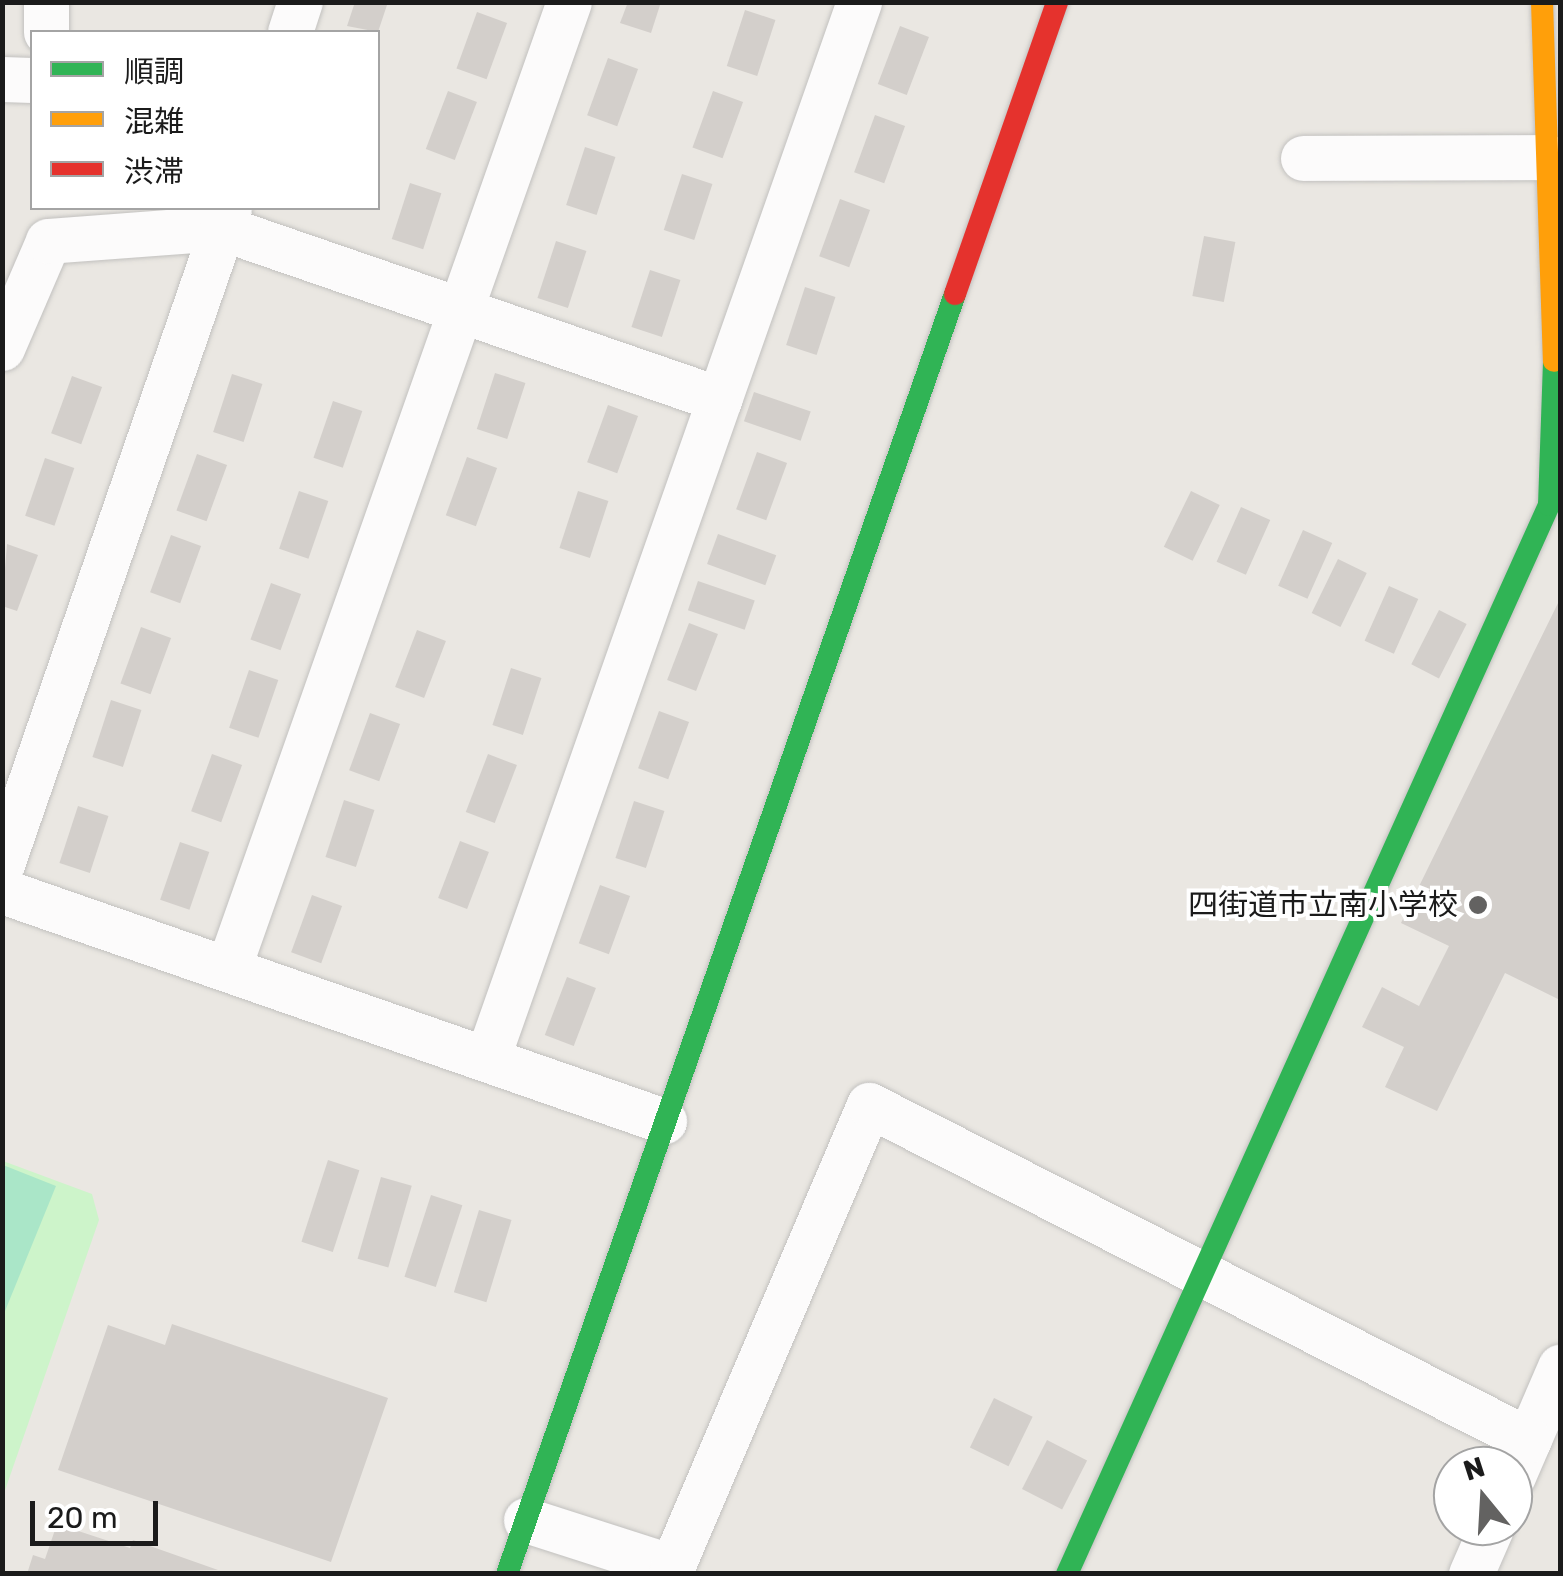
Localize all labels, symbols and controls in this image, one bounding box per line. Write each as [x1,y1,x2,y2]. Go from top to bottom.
legend [30,30,380,210]
text: 順調 [124,54,184,90]
text: 混雑 [124,104,184,140]
text: 渋滞 [124,154,184,190]
place label: 四街道市立南小学校 [1188,887,1458,923]
marker: 四街道市立南小学校 [1467,894,1489,916]
north arrow [1433,1446,1533,1546]
text: N [1460,1450,1489,1488]
scale bar [35,1481,162,1543]
text: 20 m [47,1500,118,1536]

